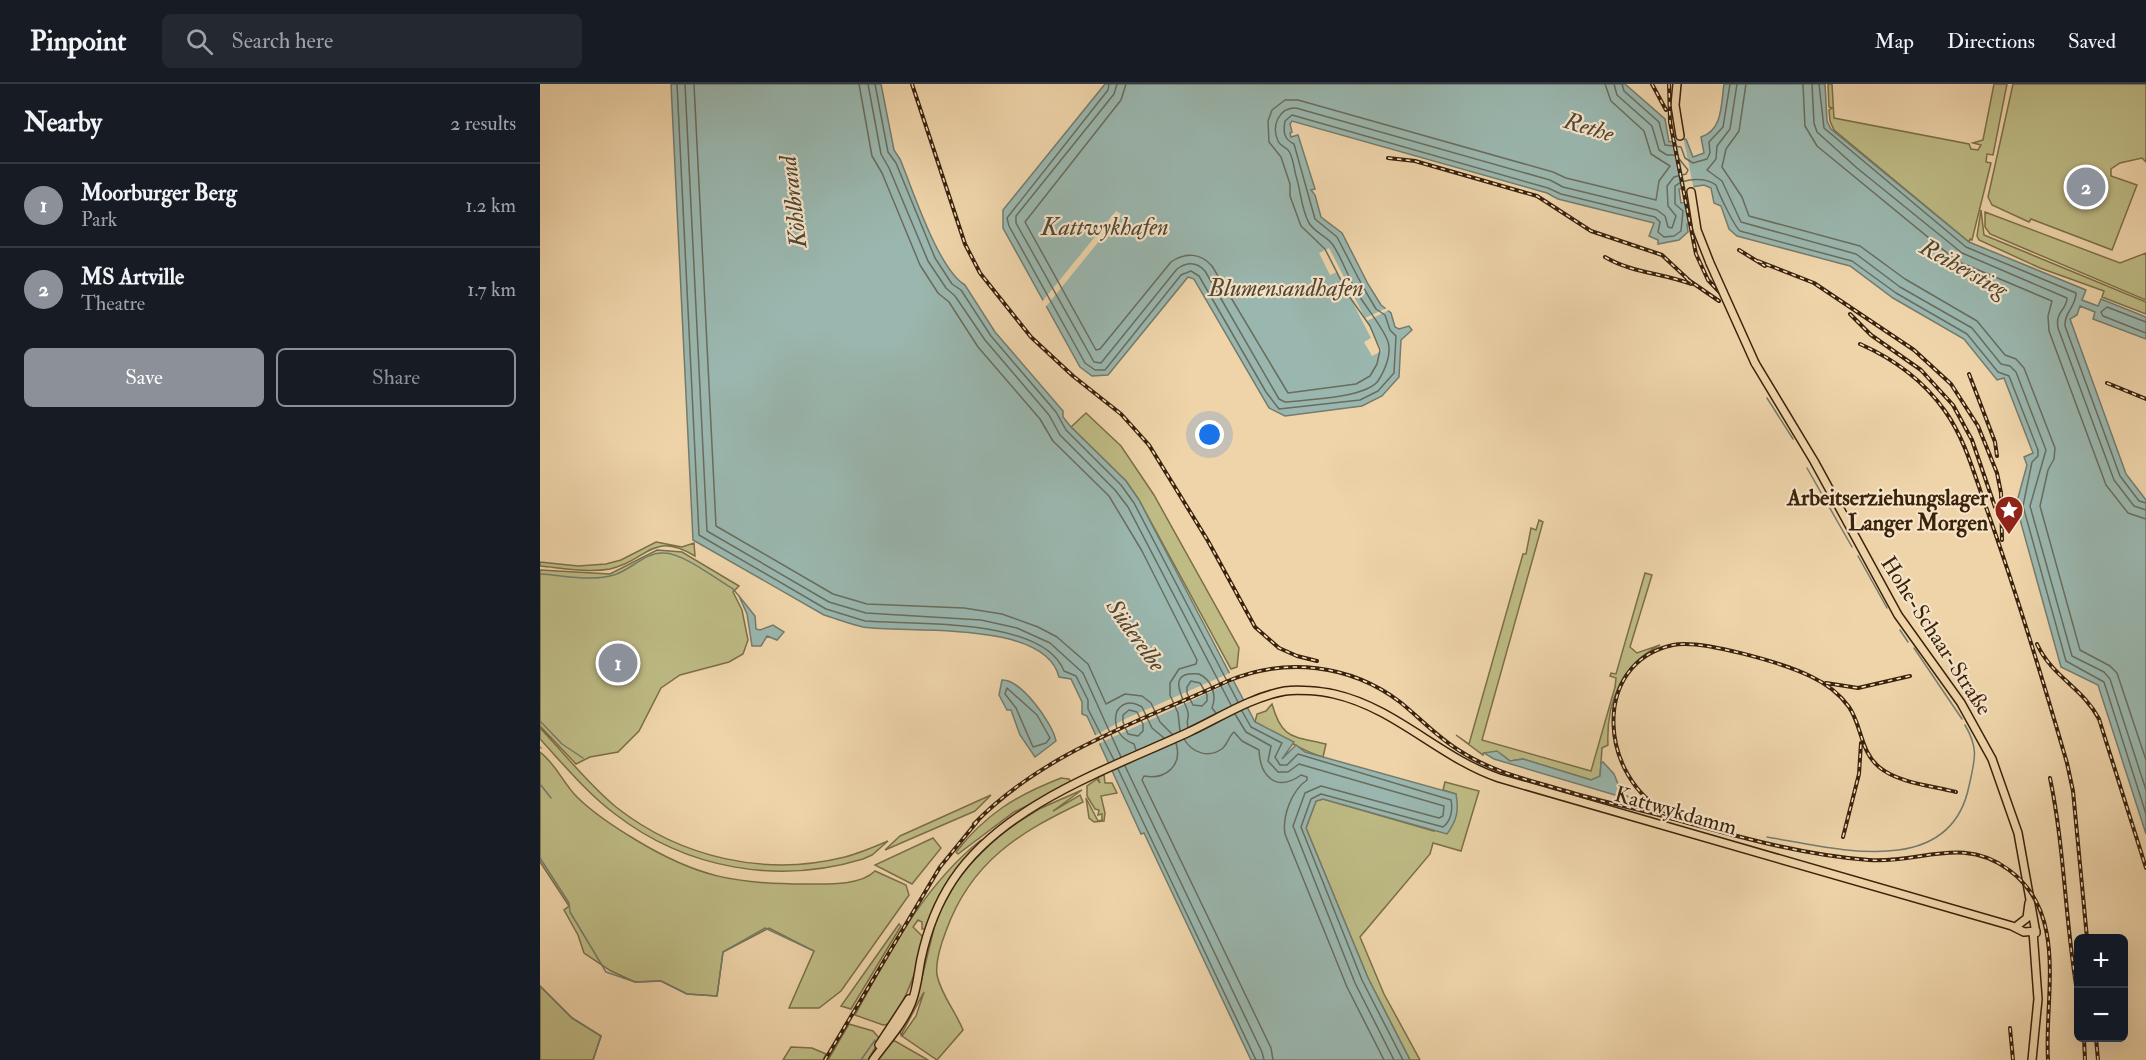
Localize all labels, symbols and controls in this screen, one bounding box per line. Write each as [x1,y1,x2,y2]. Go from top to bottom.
search box [162,14,582,68]
text: Pinpoint [30,24,126,59]
icon: search [183,25,216,58]
text: Search here [231,27,333,55]
text: Map [1874,28,1914,55]
text: Directions [1947,28,2035,55]
text: Saved [2068,28,2116,55]
water label: Rethe [1559,105,1619,150]
text: Nearby [24,107,102,139]
text: 2 results [450,111,516,136]
water label: Köhlbrand [772,152,815,251]
pin: 2 [2066,164,2106,210]
text: Moorburger Berg [81,179,237,207]
text: 1 [40,193,47,218]
text: 1.2 km [466,193,516,218]
text: Park [81,207,117,232]
water label: Kattwykhafen [1040,212,1169,243]
water label: Reiherstieg [1913,231,2014,306]
text: MS Artville [81,263,184,291]
water label: Blumensandhafen [1207,273,1364,304]
text: 2 [38,277,49,302]
text: 1.7 km [467,277,516,302]
text: Theatre [81,291,145,316]
button: Save [24,348,264,407]
button: Share [276,348,516,407]
your location [1195,420,1224,449]
place label: Arbeitserziehungslager Langer Morgen [1786,484,1989,538]
place icon: Arbeitserziehungslager Langer Morgen [1993,494,2025,536]
street label: Hohe-Schaar-Straße [1874,551,1998,720]
water label: Süderelbe [1098,592,1173,679]
pin: 1 [598,640,638,686]
street label: Kattwykdamm [1611,780,1740,842]
map controls [2074,934,2128,1042]
button: + [2074,934,2128,988]
button: − [2074,988,2128,1042]

